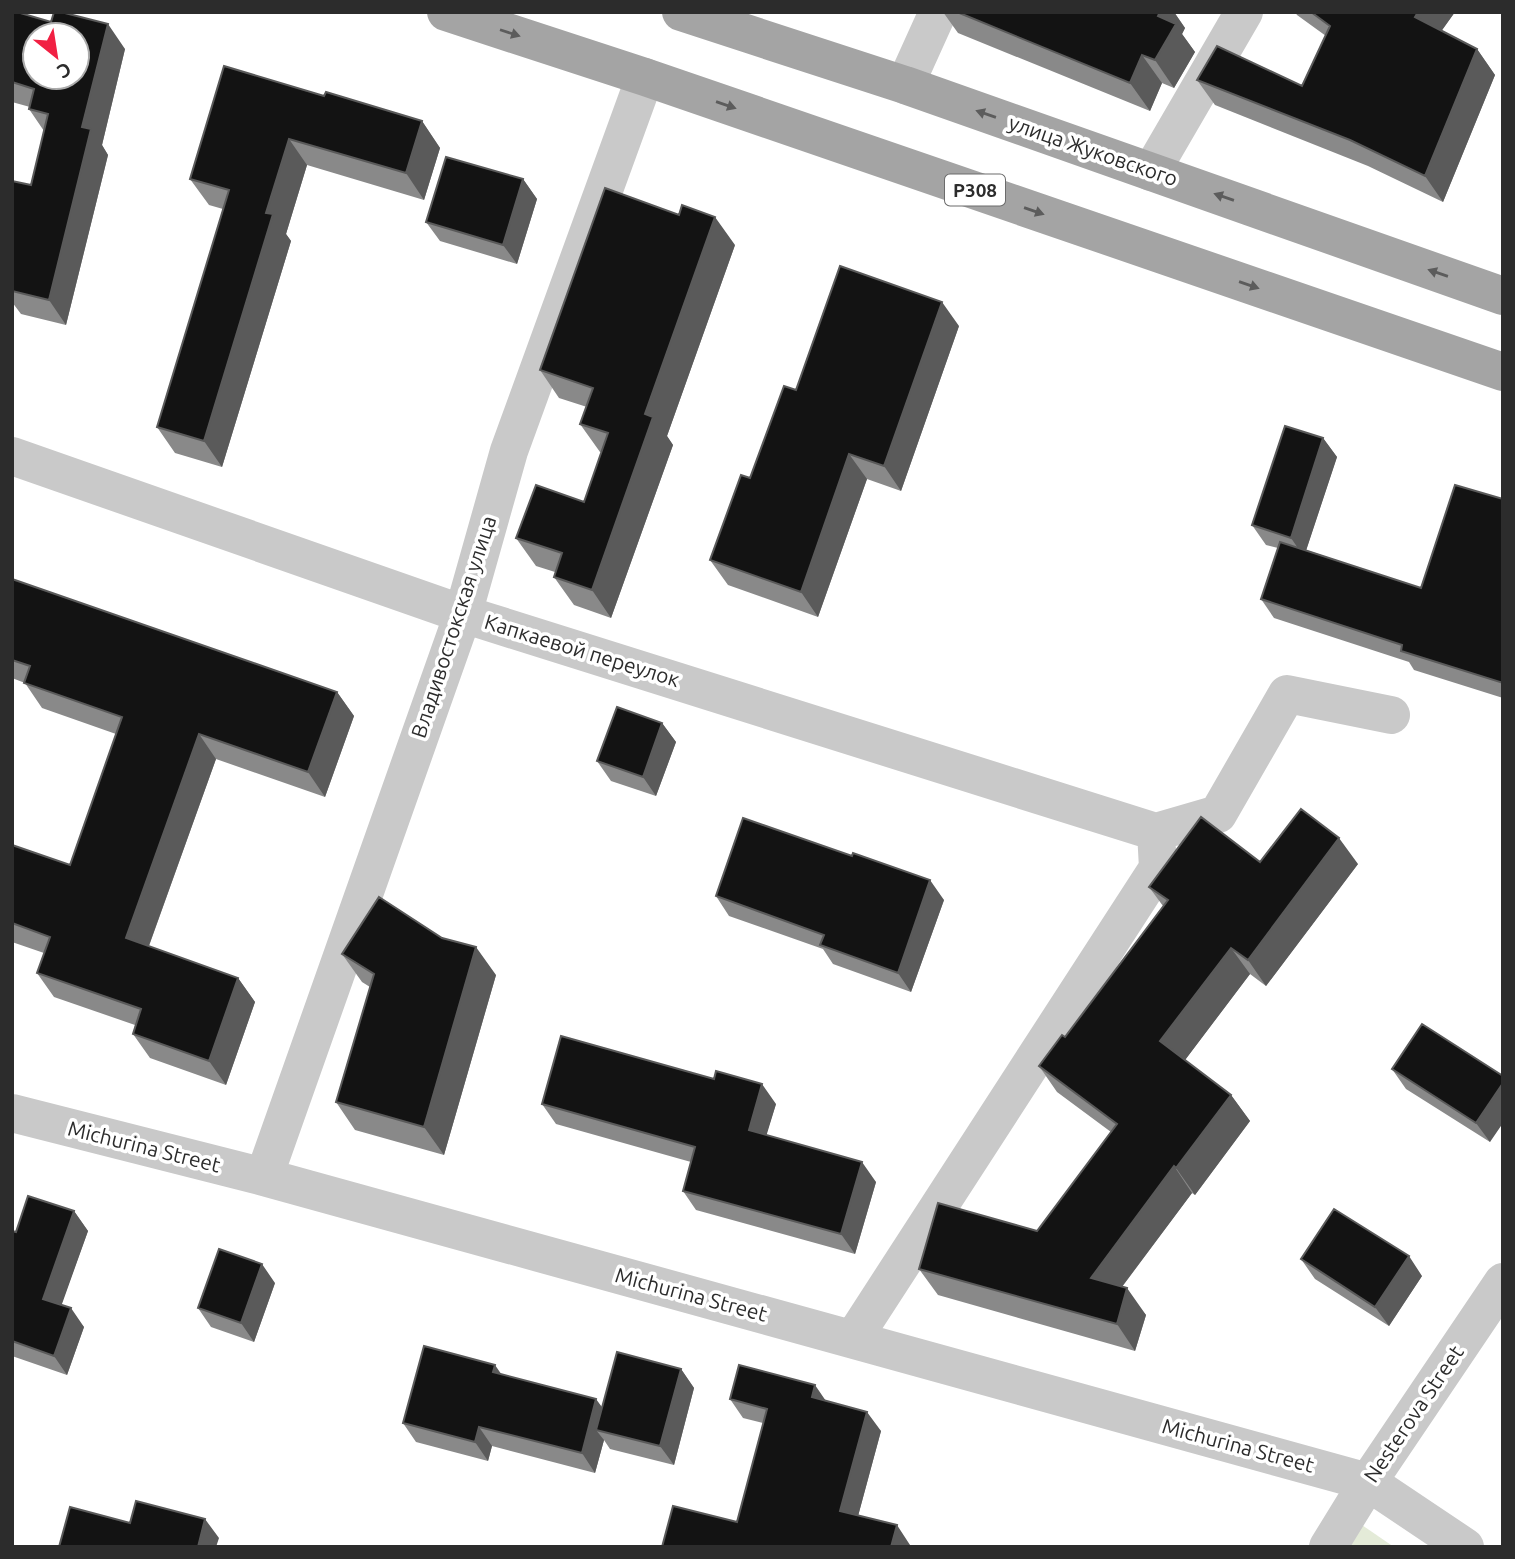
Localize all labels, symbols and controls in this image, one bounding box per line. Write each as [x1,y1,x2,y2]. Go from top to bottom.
north arrow [21,21,91,91]
one-way arrow [500,29,521,39]
text: С [54,58,75,83]
one-way arrow [716,100,737,111]
one-way arrow [976,108,997,119]
street label: улица Жуковского [1006,110,1181,190]
road number: P308 [945,174,1005,206]
one-way arrow [1213,191,1234,202]
one-way arrow [1024,206,1045,217]
one-way arrow [1428,267,1449,278]
one-way arrow [1239,280,1260,291]
street label: Владивостокская улица [406,513,500,741]
street label: Капкаевой переулок [482,609,683,691]
street label: Michurina Street [65,1115,223,1177]
street label: Michurina Street [613,1262,770,1326]
street label: Nesterova Street [1358,1340,1468,1487]
street label: Michurina Street [1160,1413,1317,1477]

